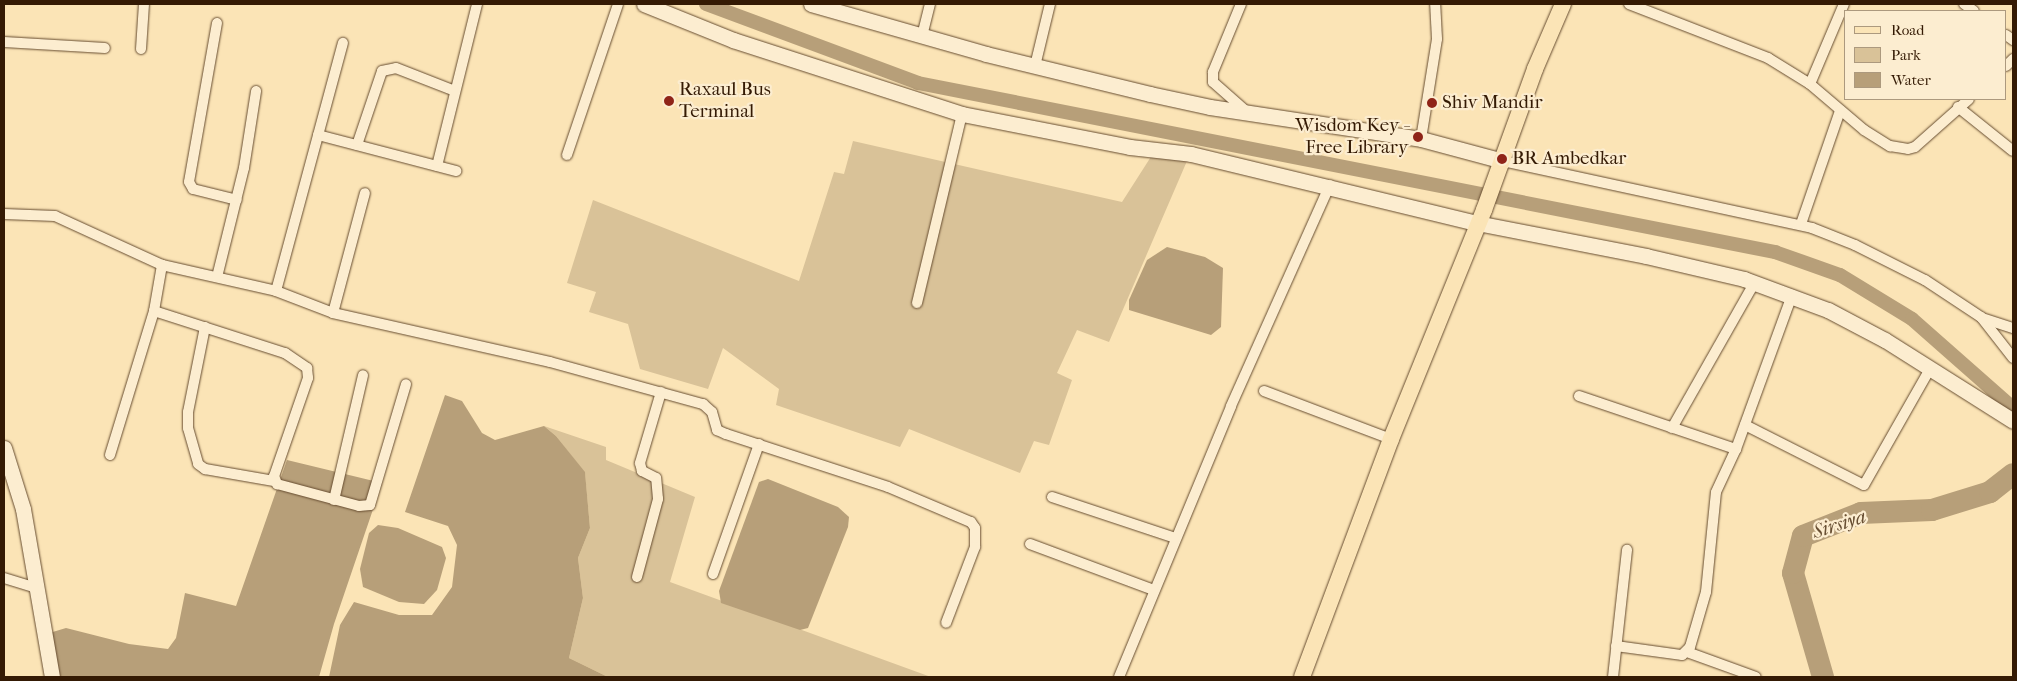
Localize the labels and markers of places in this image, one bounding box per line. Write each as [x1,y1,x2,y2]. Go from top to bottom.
place label: Raxaul Bus Terminal [679,79,771,123]
place label: Shiv Mandir [1442,92,1543,114]
marker: Raxaul Bus Terminal [663,95,675,107]
marker: Shiv Mandir [1426,97,1438,109]
place label: Wisdom Key - Free Library [1295,115,1408,159]
marker: Wisdom Key - Free Library [1412,131,1424,143]
place label: BR Ambedkar [1512,148,1626,170]
marker: BR Ambedkar [1496,153,1508,165]

